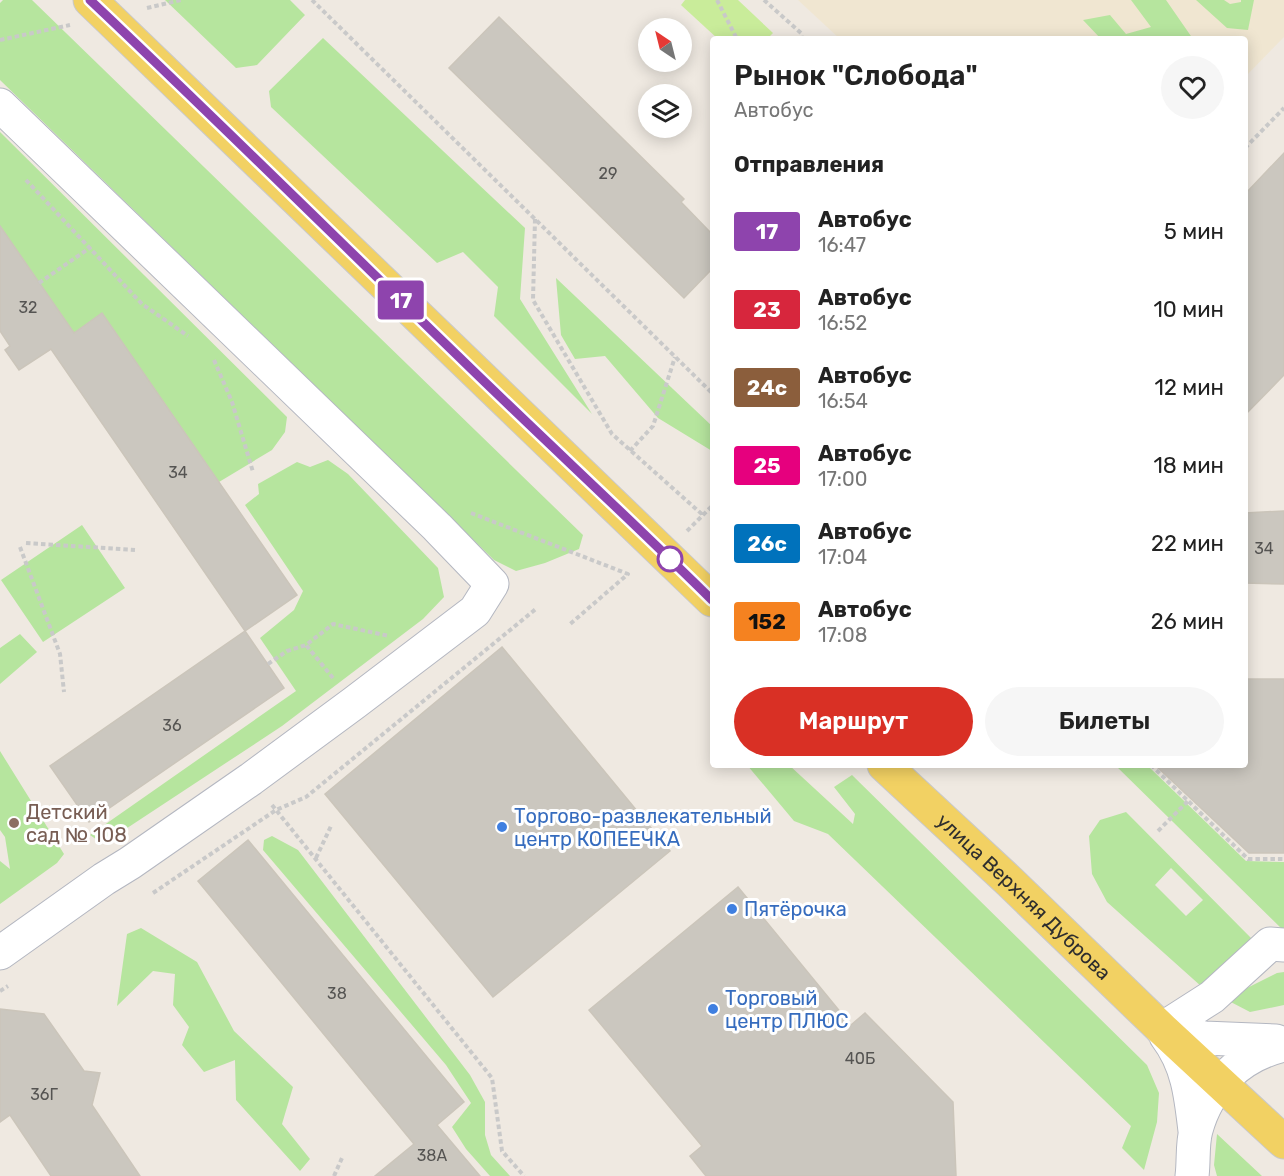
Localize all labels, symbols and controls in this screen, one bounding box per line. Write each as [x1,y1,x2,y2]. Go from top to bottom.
north arrow [638,18,692,72]
map controls [638,18,692,138]
button: heart [1161,56,1224,119]
text: Рынок "Слобода" [734,59,978,92]
button: layers [638,84,692,138]
text: Автобус [734,98,814,122]
text: Отправления [734,151,884,178]
house number: 29 [599,164,617,183]
text: Автобус [818,206,912,233]
text: 5 мин [1164,218,1224,245]
text: 17 [756,219,778,244]
text: 16:47 [818,233,866,257]
line badge: 17 [374,280,428,320]
text: Автобус [818,284,912,311]
text: 17 [390,288,412,313]
text: 10 мин [1153,296,1224,323]
text: 23 [753,297,781,322]
house number: 32 [18,298,38,317]
text: 16:52 [818,311,867,335]
text: Автобус [818,362,912,389]
text: 12 мин [1154,374,1224,401]
text: 24с [747,375,787,400]
text: 16:54 [818,389,868,413]
text: Автобус [818,440,912,467]
text: 18 мин [1153,452,1224,479]
text: 25 [753,453,781,478]
house number: 34 [168,463,188,482]
text: 17:00 [818,467,867,491]
text: Автобус [818,518,912,545]
text: 22 мин [1151,530,1224,557]
text: 26c [747,531,787,556]
house number: 34 [1254,539,1274,558]
text: 17:04 [818,545,867,569]
unlabelled marker [657,546,683,572]
text: Автобус [818,596,912,623]
text: 26 мин [1151,608,1224,635]
text: 152 [748,609,786,634]
text: 17:08 [818,623,867,647]
button: Маршрут [734,687,973,756]
button: Билеты [985,687,1224,756]
house number: 36 [162,716,182,735]
place label: Детский сад № 108 [26,800,127,847]
place label: Торгово-развлекательный центр КОПЕЕЧКА [514,804,772,851]
street label: улица Верхняя Дуброва [932,808,1116,985]
marker: Детский сад № 108 [7,816,21,830]
marker: Торгово-развлекательный центр КОПЕЕЧКА [495,820,509,834]
place label: Пятёрочка [744,897,847,921]
marker: Пятёрочка [725,902,739,916]
house number: 38 [327,984,347,1003]
place label: Торговый центр ПЛЮС [725,986,849,1033]
marker: Торговый центр ПЛЮС [706,1002,720,1016]
house number: 40Б [845,1049,875,1068]
house number: 36Г [30,1085,58,1104]
house number: 38А [417,1146,448,1165]

